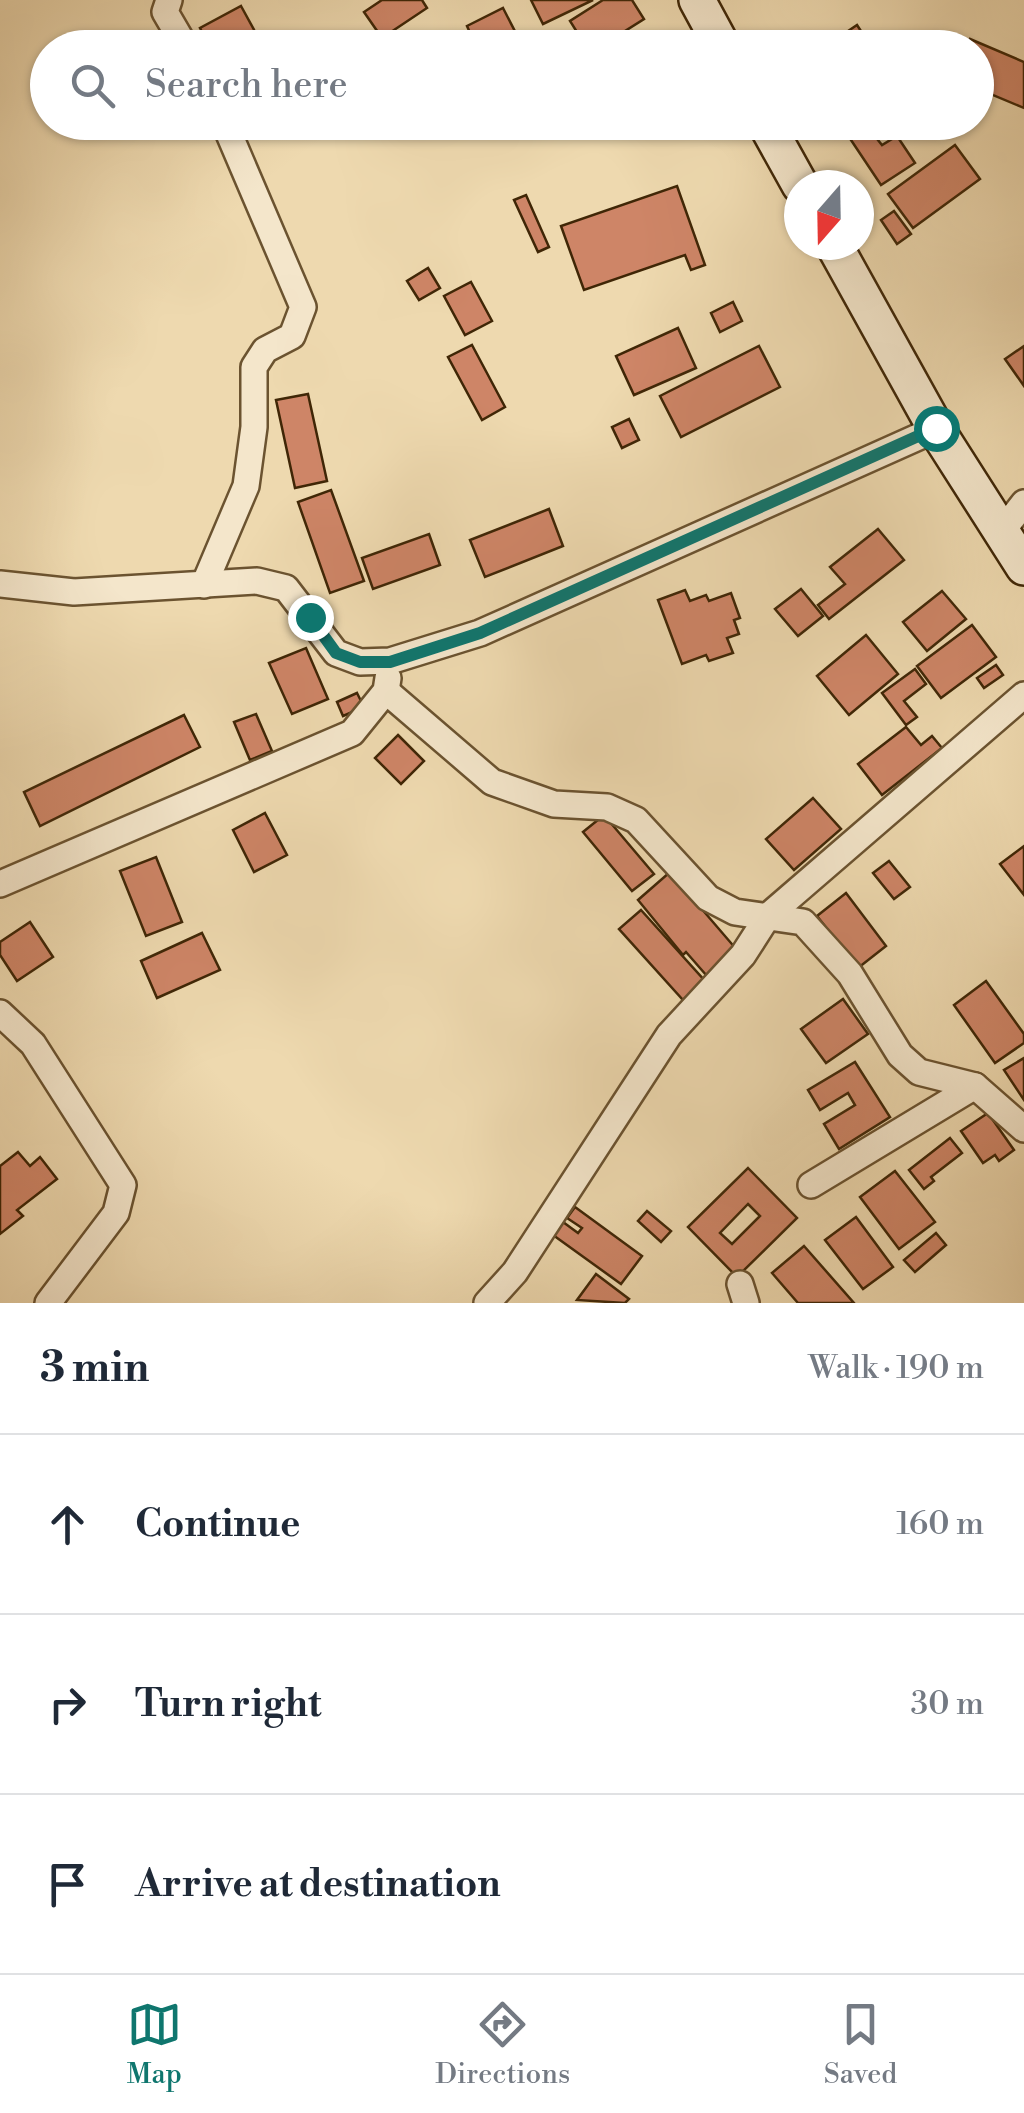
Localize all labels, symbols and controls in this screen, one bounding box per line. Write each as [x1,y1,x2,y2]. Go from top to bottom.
search box [30,30,994,140]
icon: search [65,58,120,113]
text: Search here [145,62,348,109]
north arrow [784,170,874,260]
route start [914,406,960,452]
route end [288,595,334,641]
text: 3 min [40,1342,149,1395]
text: Walk · 190 m [808,1348,984,1388]
icon: ahead [40,1497,95,1552]
text: Continue [135,1501,300,1548]
text: 160 m [896,1504,984,1544]
icon: right [40,1677,95,1732]
text: Turn right [135,1681,321,1728]
text: 30 m [910,1684,984,1724]
icon: arrive [40,1857,95,1912]
text: Arrive at destination [135,1861,501,1908]
tab: Map [127,1997,182,2092]
tab: Directions [435,1997,570,2092]
tab: Saved [824,1997,897,2092]

